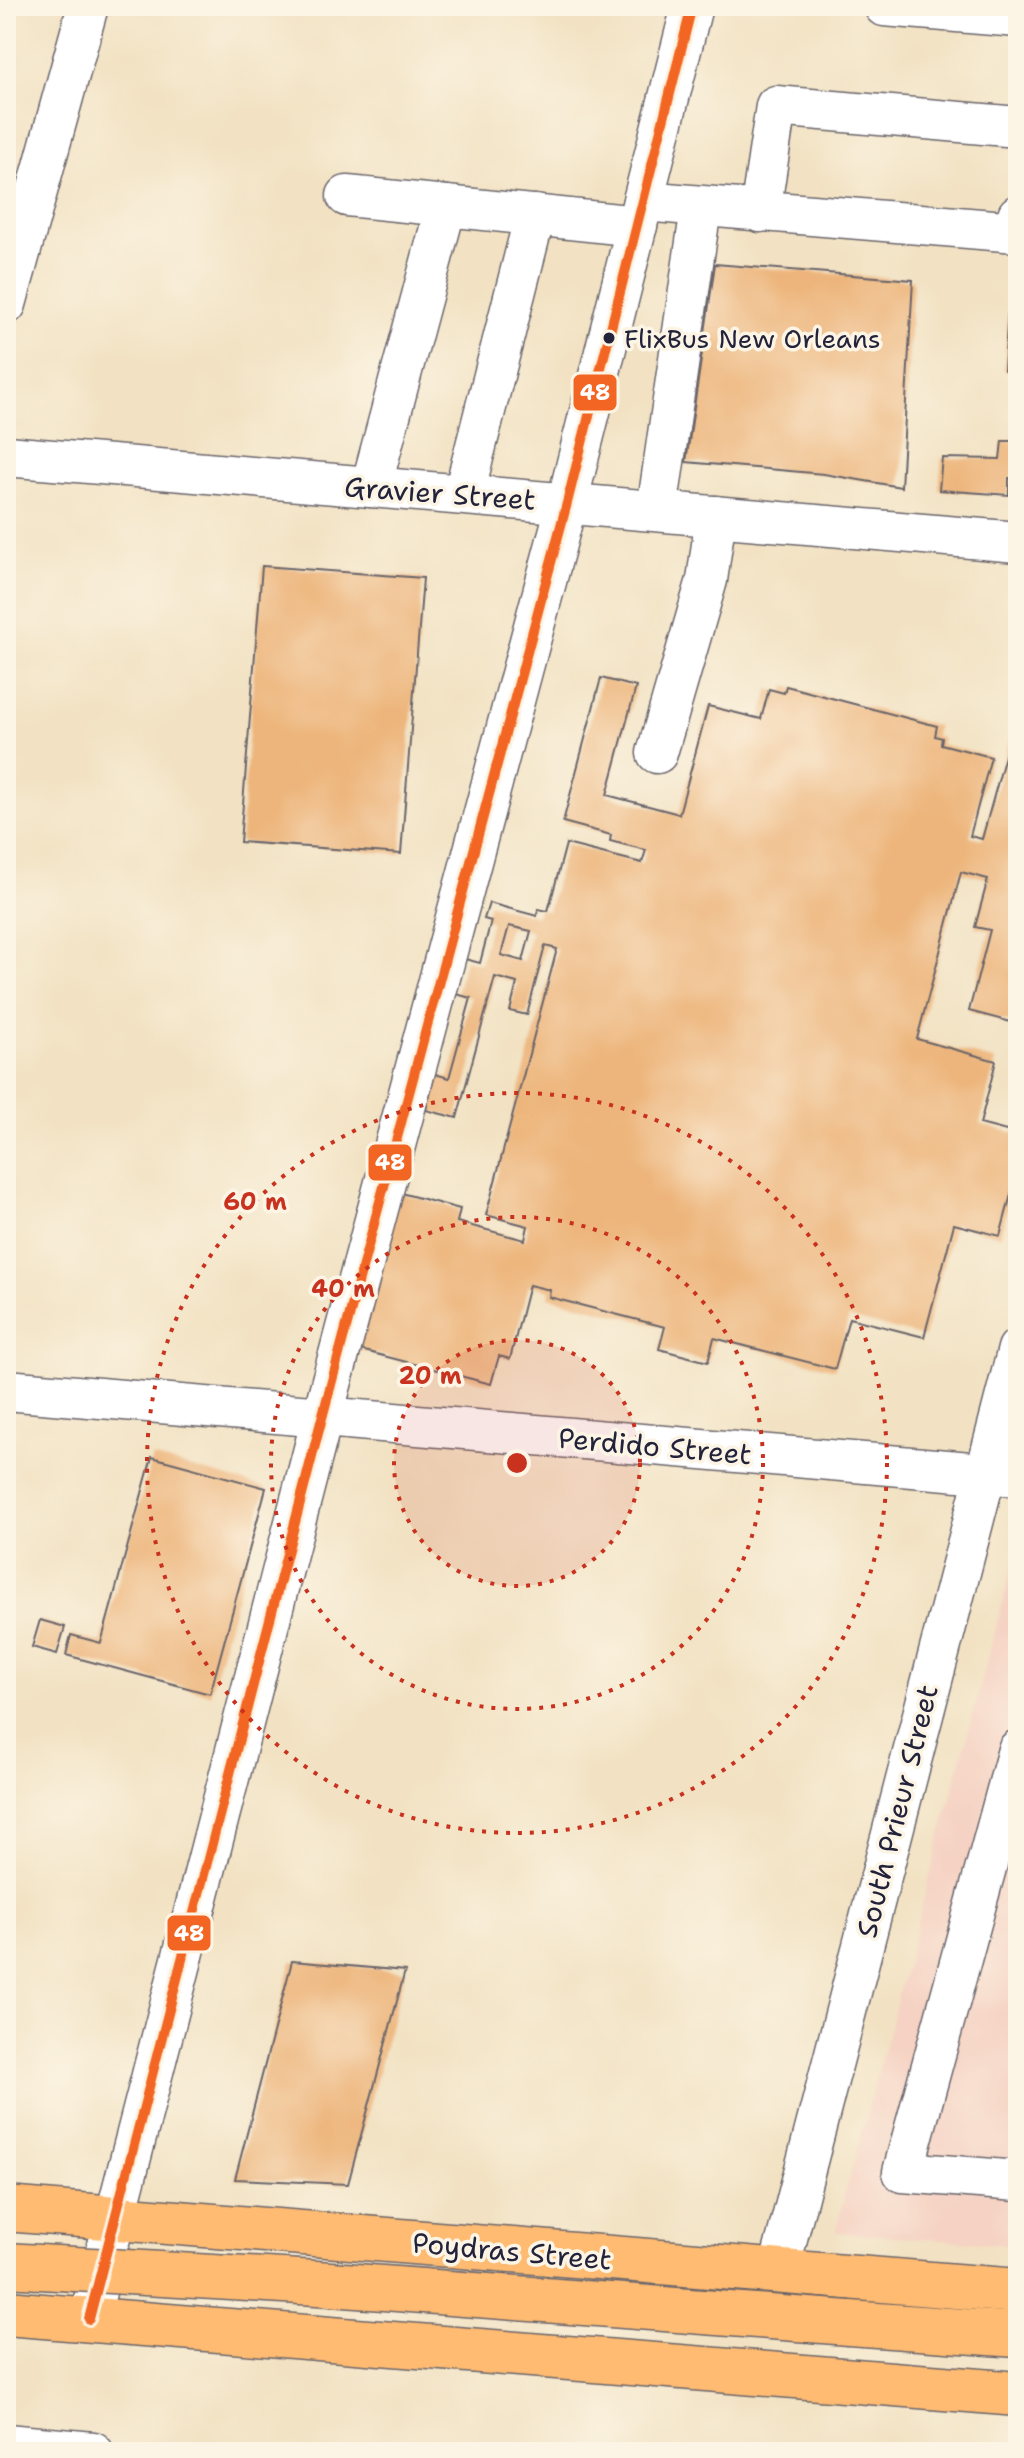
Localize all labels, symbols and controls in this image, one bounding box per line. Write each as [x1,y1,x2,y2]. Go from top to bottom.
place label: FlixBus New Orleans [624,321,881,356]
marker: FlixBus New Orleans [601,330,617,346]
line badge: 48 [572,373,618,412]
text: 48 [580,378,610,407]
street label: Gravier Street [343,467,537,519]
line badge: 48 [367,1143,413,1182]
text: 48 [375,1148,405,1177]
text: 60 m [223,1186,287,1218]
text: 40 m [311,1273,375,1305]
text: 20 m [398,1360,462,1392]
street label: Perdido Street [557,1419,753,1473]
centre of rings [503,1449,531,1477]
street label: South Prieur Street [847,1681,947,1941]
line badge: 48 [166,1914,212,1952]
text: 48 [174,1919,204,1948]
street label: Poydras Street [411,2223,613,2279]

